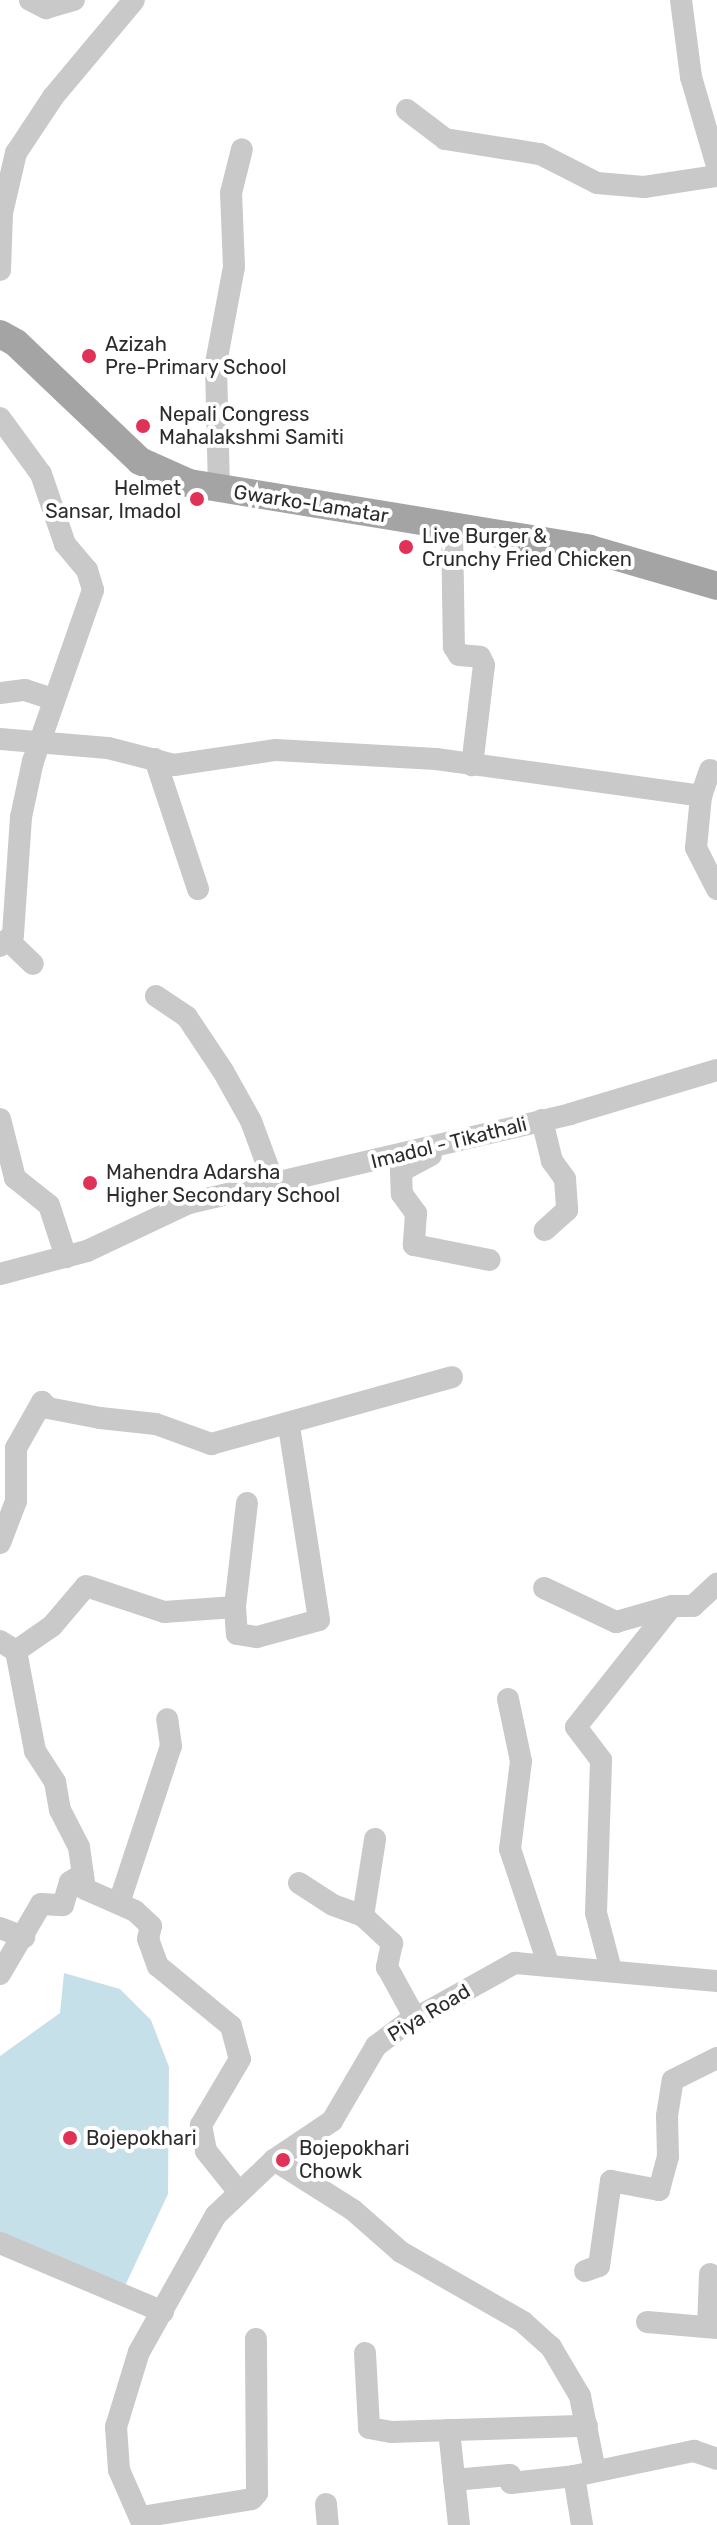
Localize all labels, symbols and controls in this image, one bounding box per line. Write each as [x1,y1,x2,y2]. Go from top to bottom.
place label: Azizah Pre-Primary School [105,332,287,379]
marker: Azizah Pre-Primary School [80,347,98,365]
place label: Nepali Congress Mahalakshmi Samiti [159,402,344,449]
marker: Nepali Congress Mahalakshmi Samiti [134,417,152,435]
place label: Helmet Sansar, Imadol [45,476,181,523]
street label: Gwarko-Lamatar [232,480,390,528]
marker: Helmet Sansar, Imadol [188,490,206,508]
place label: Live Burger & Crunchy Fried Chicken [422,524,632,571]
marker: Live Burger & Crunchy Fried Chicken [397,538,415,556]
street label: Imadol - Tikathali [368,1112,530,1174]
place label: Mahendra Adarsha Higher Secondary School [106,1160,341,1207]
marker: Mahendra Adarsha Higher Secondary School [81,1174,99,1192]
street label: Piya Road [384,1979,474,2047]
place label: Bojepokhari [86,2126,196,2150]
marker: Bojepokhari [61,2129,79,2147]
place label: Bojepokhari Chowk [299,2136,409,2183]
marker: Bojepokhari Chowk [274,2151,292,2169]

